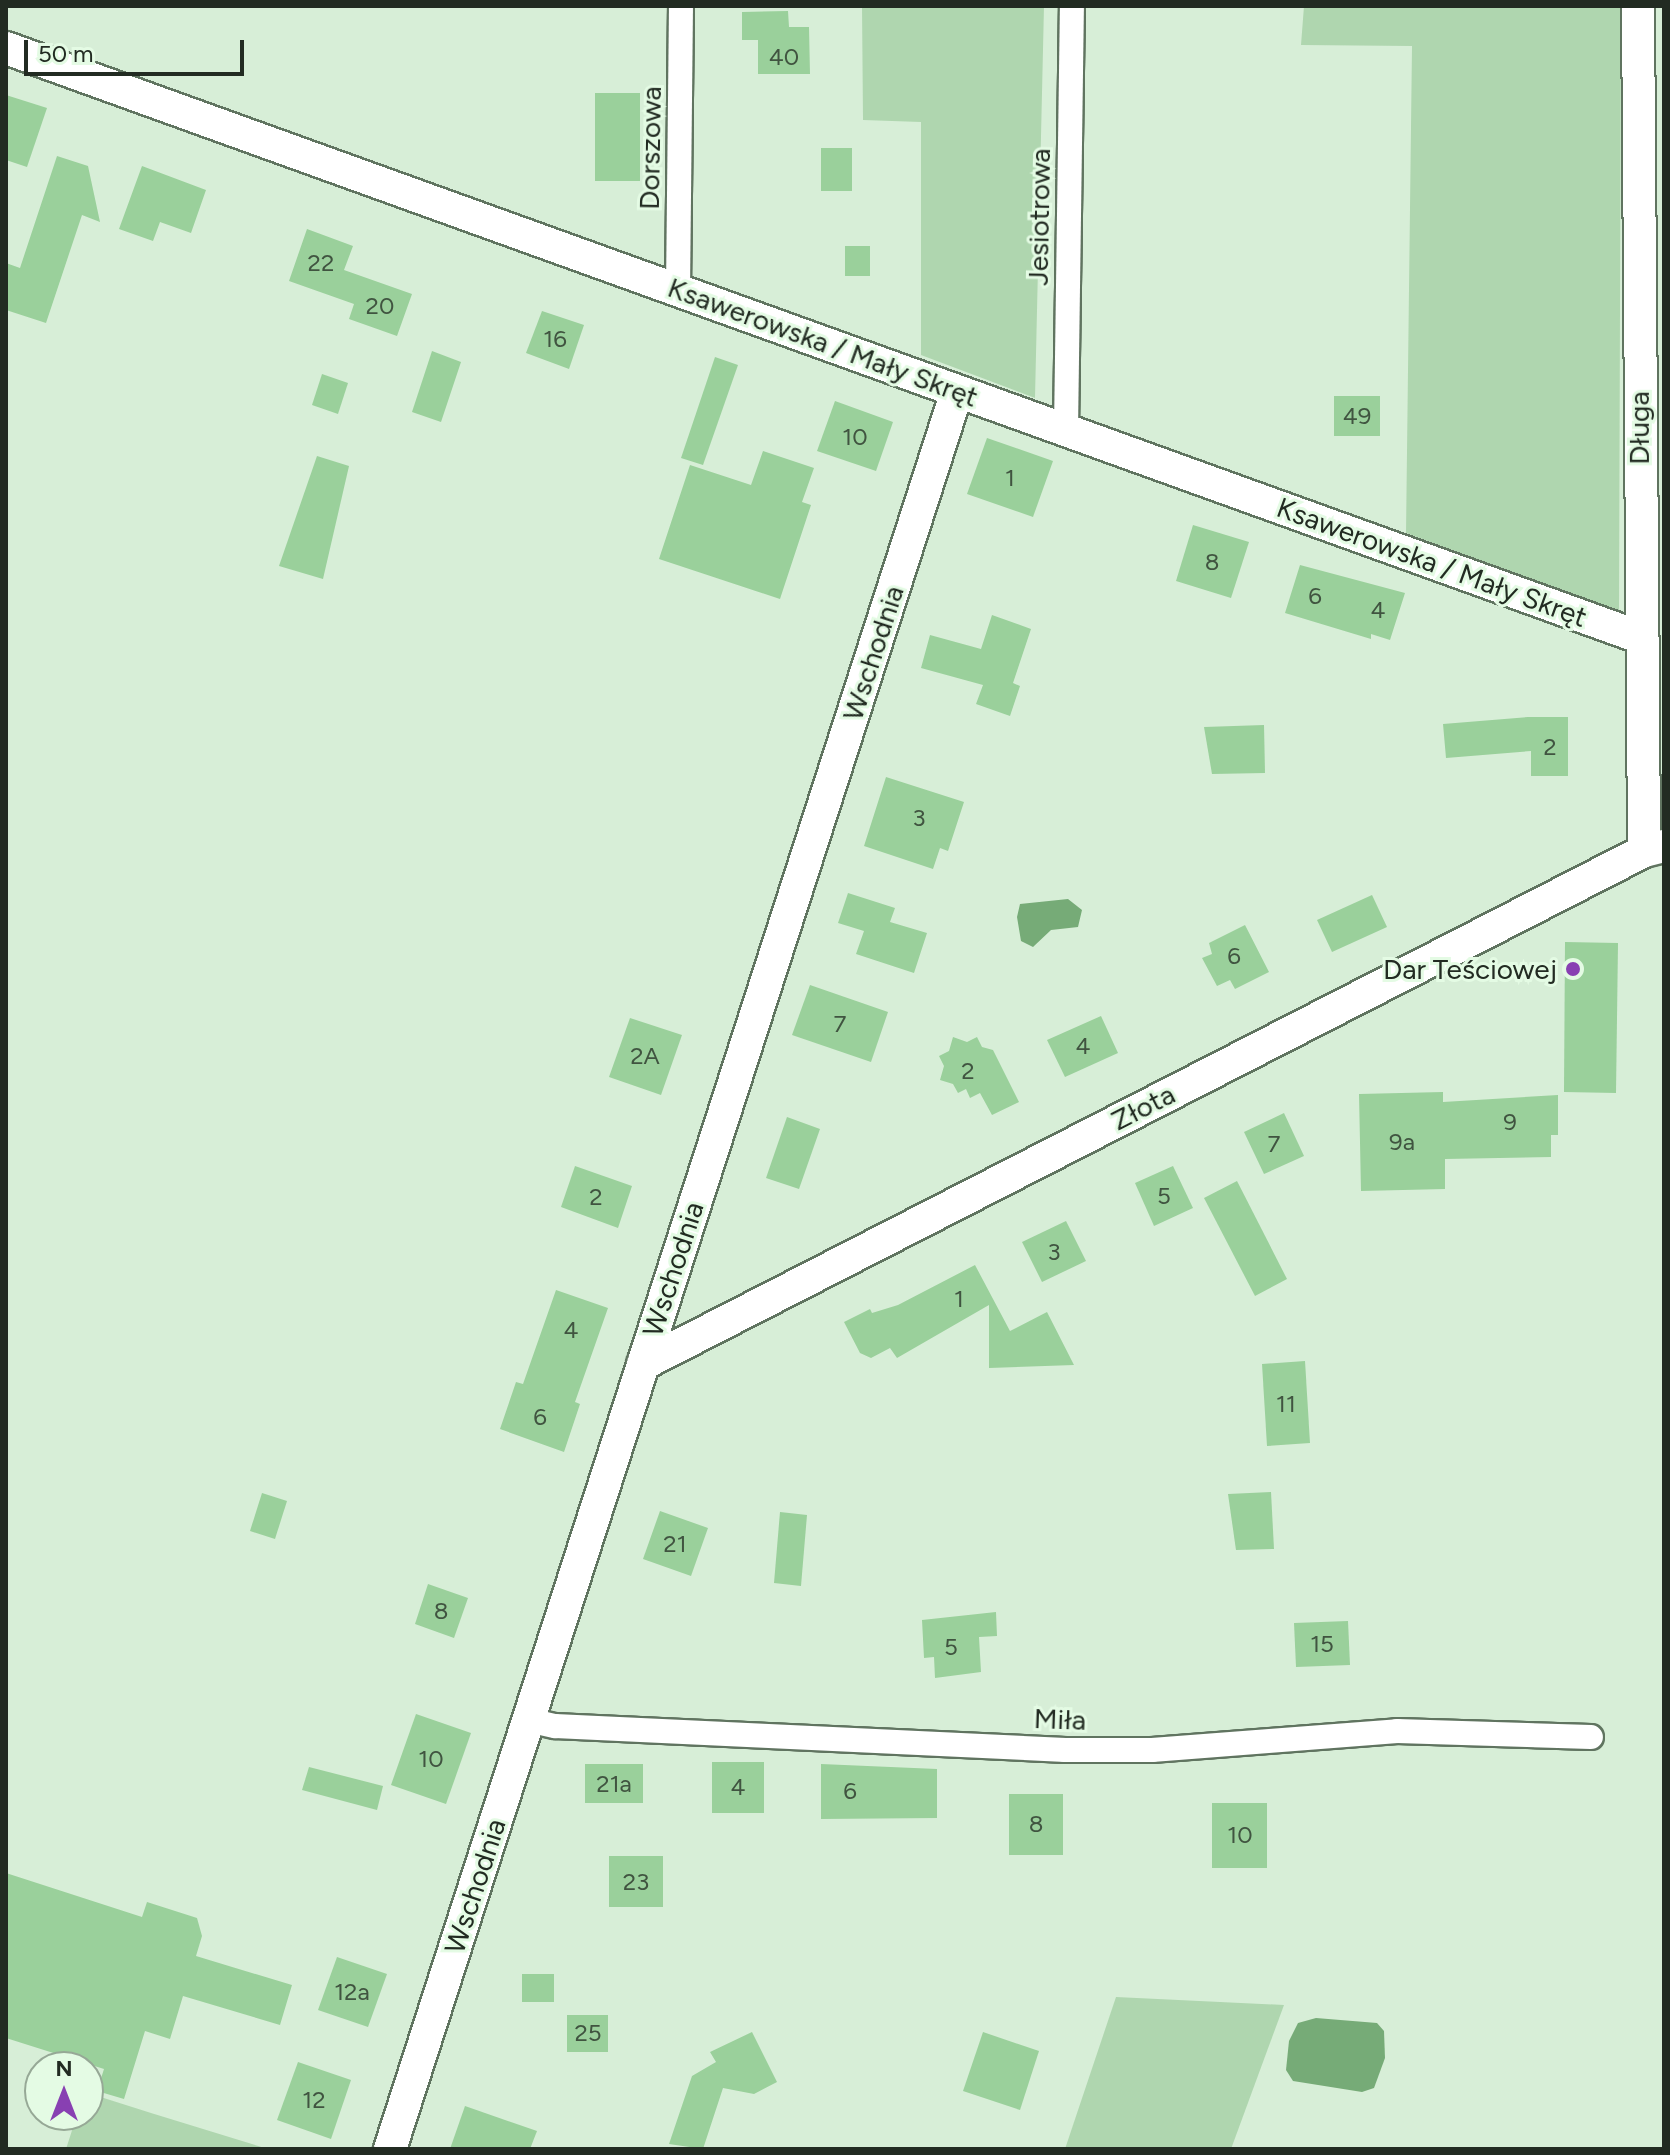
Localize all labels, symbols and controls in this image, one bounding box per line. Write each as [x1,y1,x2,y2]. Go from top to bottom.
scale bar [28,24,248,74]
text: 50 m [38,39,94,68]
house number: 40 [769,43,799,71]
street label: Dorszowa [632,86,668,210]
street label: Jesiotrowa [1021,148,1057,286]
house number: 22 [308,249,334,277]
street label: Ksawerowska / Mały Skręt [663,270,983,414]
house number: 20 [366,292,394,320]
house number: 16 [543,325,567,353]
street label: Długa [1622,391,1656,465]
house number: 49 [1343,402,1371,430]
house number: 10 [842,423,868,451]
house number: 1 [1005,464,1015,492]
street label: Ksawerowska / Mały Skręt [1272,490,1592,634]
house number: 8 [1205,548,1219,576]
street label: Wschodnia [835,581,911,725]
house number: 6 [1308,582,1322,610]
house number: 4 [1371,596,1385,624]
house number: 2 [1543,733,1557,761]
house number: 3 [912,804,926,832]
house number: 6 [1227,942,1241,970]
place label: Dar Teściowej [1383,952,1557,986]
marker: Dar Teściowej [1564,960,1582,978]
house number: 7 [834,1010,846,1038]
house number: 4 [1076,1032,1090,1060]
house number: 2A [630,1042,660,1070]
house number: 2 [961,1057,975,1085]
street label: Złota [1106,1077,1180,1137]
house number: 9 [1503,1108,1517,1136]
house number: 9a [1389,1128,1415,1156]
house number: 7 [1268,1130,1280,1158]
house number: 5 [1157,1182,1171,1210]
house number: 2 [589,1183,603,1211]
street label: Wschodnia [635,1197,711,1341]
house number: 3 [1047,1238,1061,1266]
house number: 1 [954,1285,964,1313]
house number: 4 [564,1316,578,1344]
house number: 11 [1276,1390,1296,1418]
house number: 6 [533,1403,547,1431]
house number: 21 [663,1530,687,1558]
house number: 8 [434,1597,448,1625]
house number: 15 [1310,1630,1334,1658]
house number: 5 [944,1633,958,1661]
street label: Miła [1033,1701,1087,1737]
house number: 10 [418,1745,444,1773]
house number: 21a [596,1770,632,1798]
house number: 4 [731,1773,745,1801]
house number: 6 [843,1777,857,1805]
house number: 8 [1029,1810,1043,1838]
street label: Wschodnia [437,1814,513,1958]
house number: 10 [1227,1821,1253,1849]
house number: 23 [623,1868,649,1896]
house number: 12a [334,1978,370,2006]
house number: 25 [574,2019,602,2047]
north arrow [24,2051,104,2131]
text: N [55,2055,73,2082]
house number: 12 [302,2086,326,2114]

